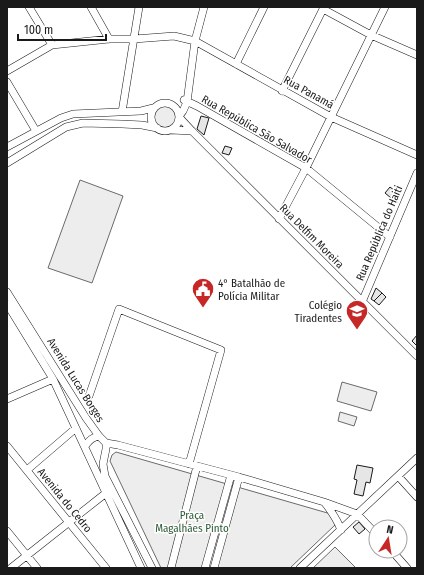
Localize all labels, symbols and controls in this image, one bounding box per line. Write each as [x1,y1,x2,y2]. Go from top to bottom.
scale bar [18,16,106,42]
text: 100 m [24,23,53,37]
street label: Rua Panamá [281,73,336,112]
street label: Rua República São Salvador [199,93,314,166]
street label: Rua República do Haiti [354,183,405,283]
street label: Rua Delfim Moreira [277,202,346,271]
public building icon: 4° Batalhão de Polícia Militar [190,276,216,309]
place label: 4° Batalhão de Polícia Militar [218,277,285,303]
school or university icon: Colégio Tiradentes [344,298,370,331]
place label: Colégio Tiradentes [295,299,342,325]
street label: Avenida Lucas Borges [44,336,107,425]
street label: Avenida do Cedro [35,466,95,535]
park label: Praça Magalhães Pinto [155,509,229,535]
north arrow [368,519,408,559]
text: N [385,523,395,537]

